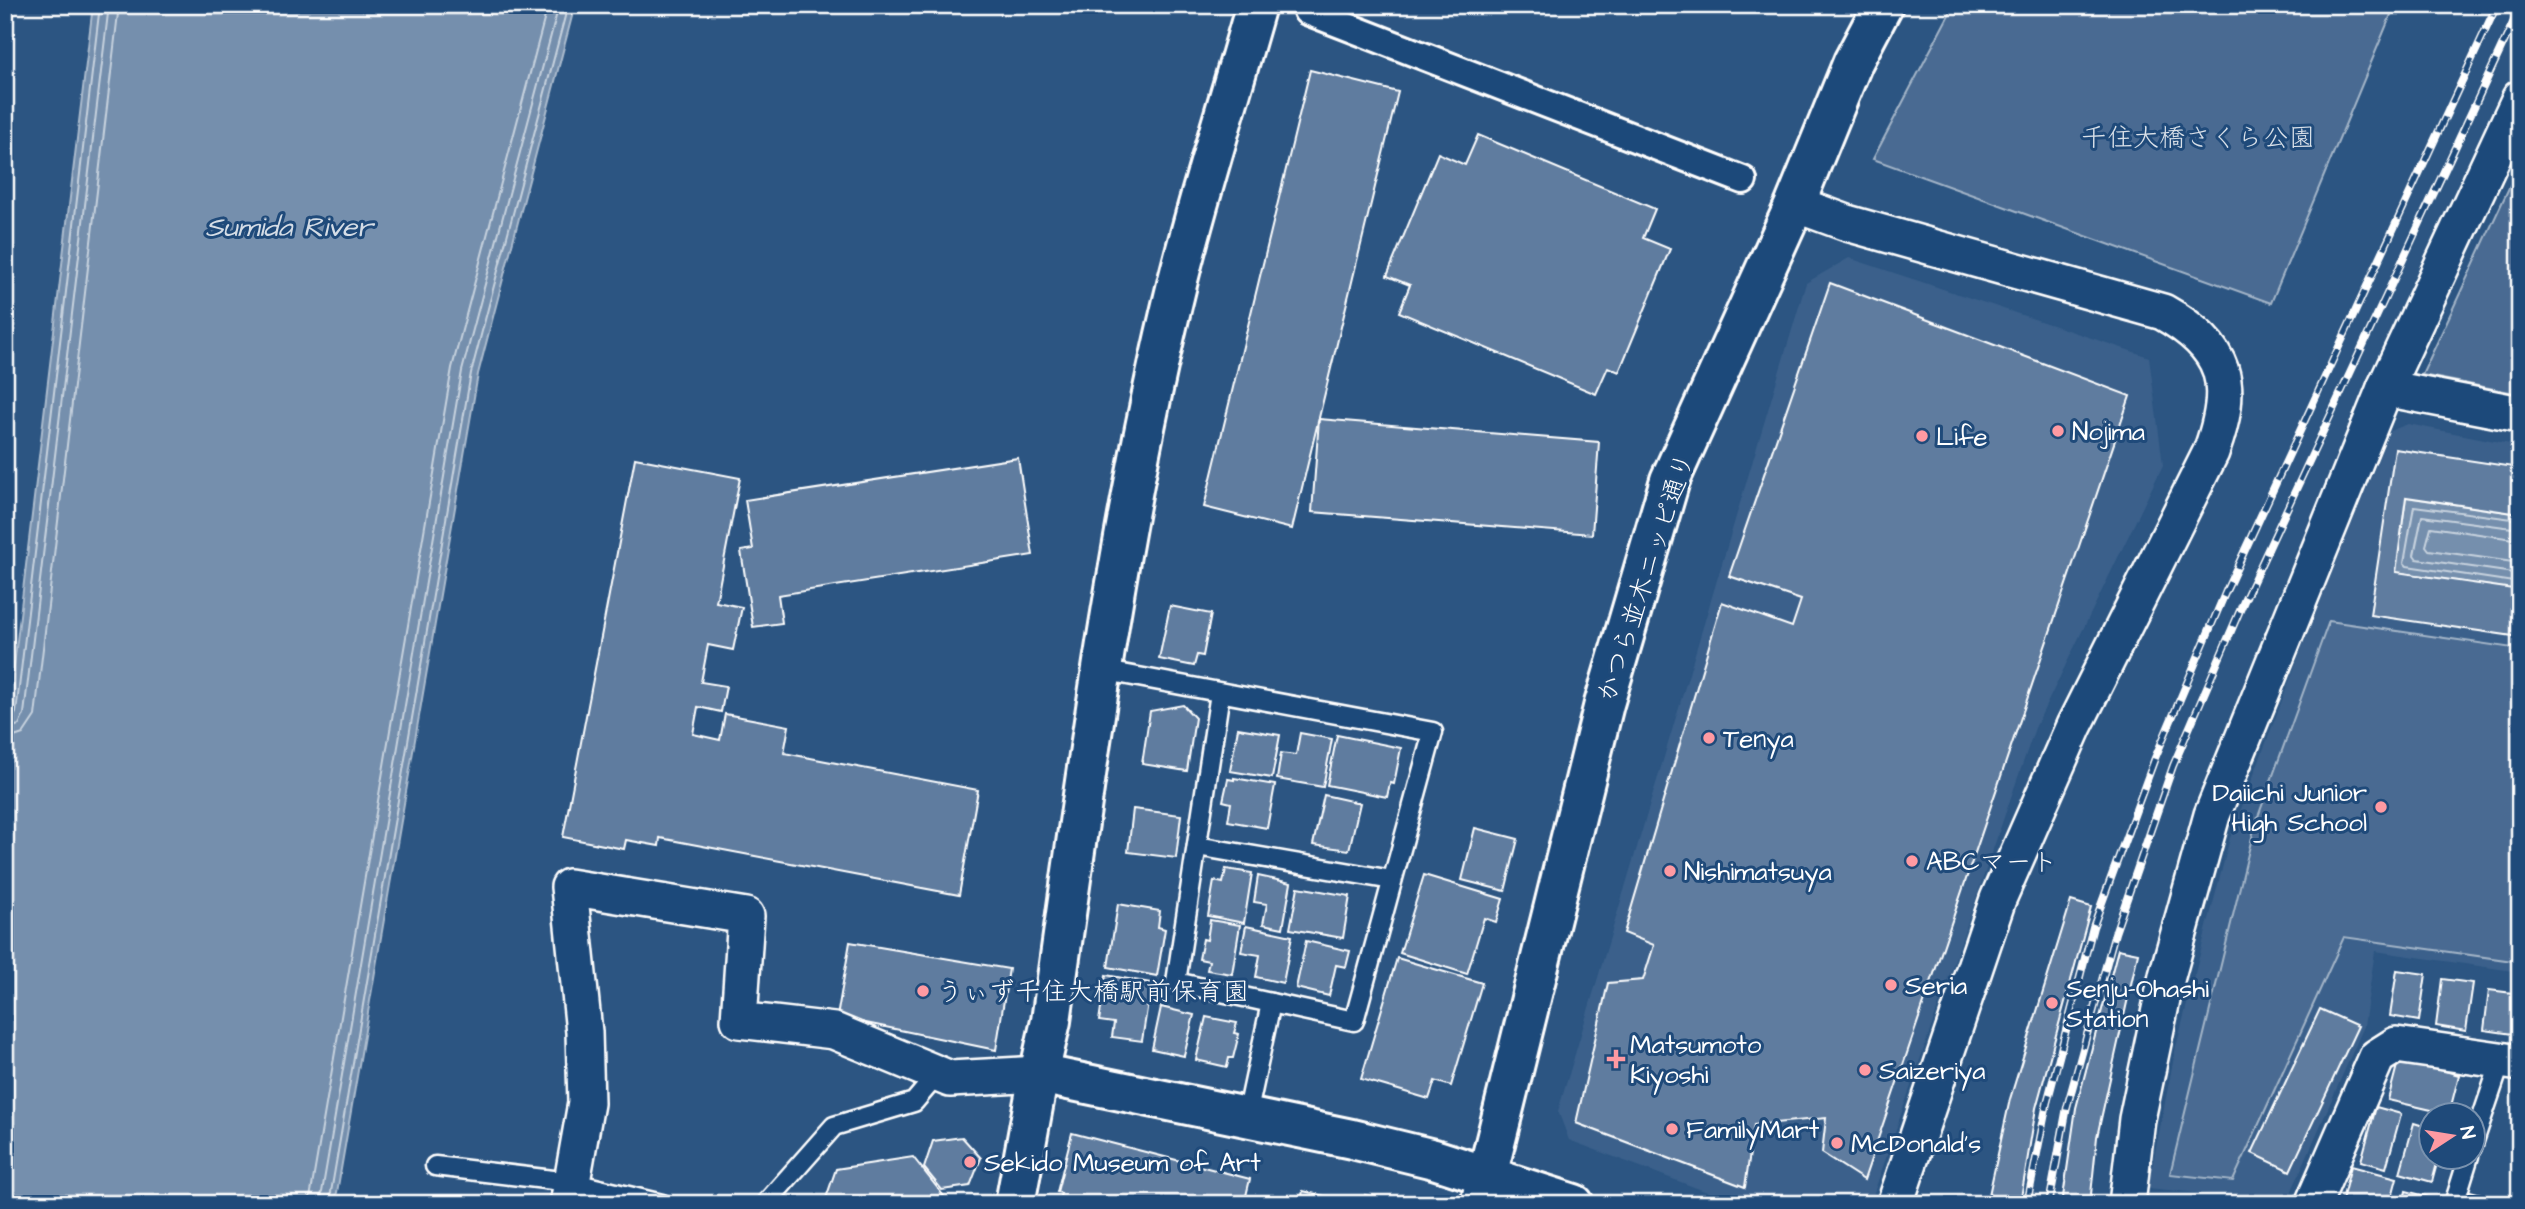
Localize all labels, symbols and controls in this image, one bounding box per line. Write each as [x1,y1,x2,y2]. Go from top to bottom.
park label: 千住大橋さくら公園 [2081,120,2315,156]
water label: Sumida River [205,208,375,247]
place label: Nojima [2072,414,2145,450]
place label: Life [1936,419,1987,455]
marker: Nojima [2050,423,2066,439]
marker: Life [1914,428,1930,444]
street label: かつら並木ニッピ通り [1589,448,1703,707]
place label: Tenya [1723,721,1794,759]
marker: Tenya [1701,730,1717,746]
place label: Daiichi Junior High School [2212,775,2367,843]
marker: Daiichi Junior High School [2373,799,2389,815]
place label: ABCマート [1926,844,2058,880]
marker: ABCマート [1904,853,1920,869]
place label: Nishimatsuya [1684,854,1832,892]
marker: Nishimatsuya [1662,863,1678,879]
place label: Seria [1905,968,1967,1004]
place label: Senju-Ohashi Station [2066,971,2209,1037]
place label: うぃず千住大橋駅前保育園 [937,974,1249,1010]
marker: Seria [1883,977,1899,993]
marker: うぃず千住大橋駅前保育園 [915,983,931,999]
marker: Senju-Ohashi Station [2044,995,2060,1011]
place label: Matsumoto Kiyoshi [1630,1027,1762,1095]
marker: Matsumoto Kiyoshi [1608,1051,1624,1067]
place label: Saizeriya [1879,1053,1986,1091]
marker: Saizeriya [1857,1062,1873,1078]
north arrow [2416,1100,2486,1170]
place label: FamilyMart [1686,1112,1820,1150]
marker: FamilyMart [1664,1121,1680,1137]
text: N [2453,1124,2482,1141]
place label: McDonald's [1851,1126,1981,1162]
marker: McDonald's [1829,1135,1845,1151]
place label: Sekido Museum of Art [984,1145,1261,1181]
marker: Sekido Museum of Art [962,1154,978,1170]

